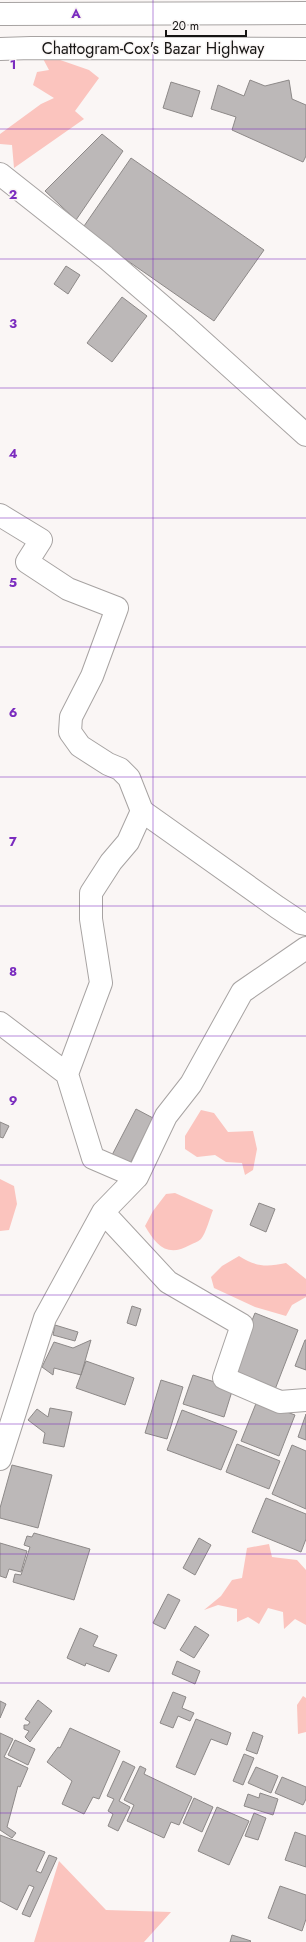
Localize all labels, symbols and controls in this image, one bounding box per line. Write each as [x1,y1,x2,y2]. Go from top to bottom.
text: A [70,4,81,23]
scale bar [166,12,246,38]
text: 20 m [172,17,199,35]
street label: Chattogram-Cox's Bazar Highway [42,37,265,60]
text: 1 [10,55,16,74]
text: 2 [9,185,17,204]
text: 3 [9,314,17,333]
text: 4 [8,444,18,463]
text: 5 [9,573,17,592]
text: 6 [9,703,18,722]
text: 7 [9,832,17,851]
text: 8 [9,962,17,981]
text: 9 [9,1091,18,1110]

